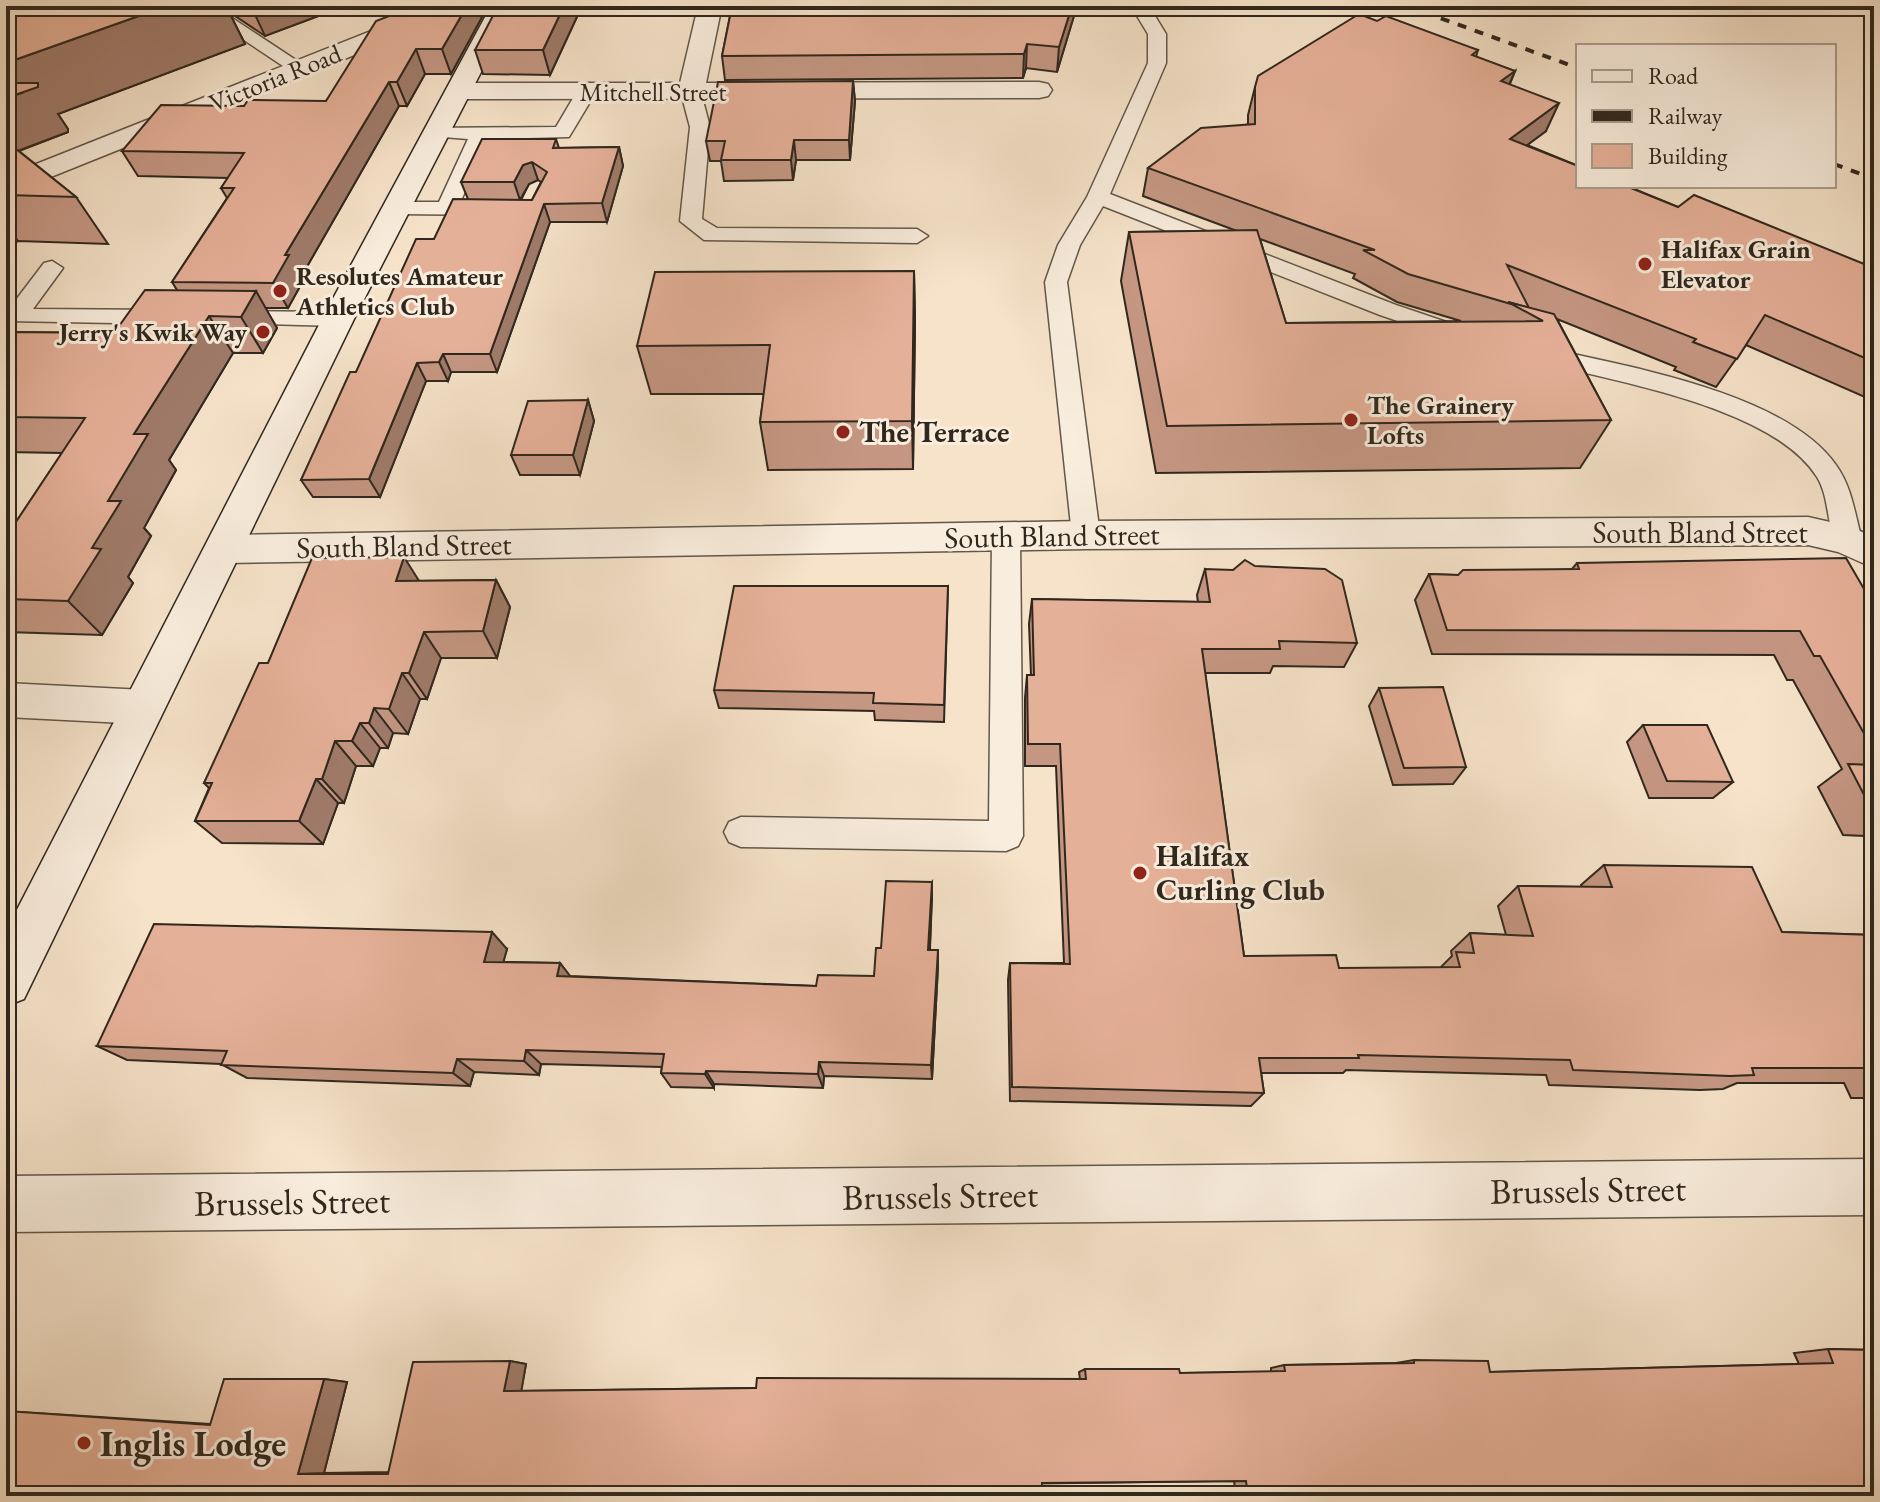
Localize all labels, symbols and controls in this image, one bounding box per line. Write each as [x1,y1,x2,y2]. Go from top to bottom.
street label: Victoria Road [204,36,347,120]
legend [1576,44,1836,188]
text: Road [1648,60,1699,91]
street label: Mitchell Street [580,75,726,109]
text: Railway [1648,100,1723,131]
text: Building [1648,140,1728,171]
place label: Halifax Grain Elevator [1661,232,1811,296]
marker: Halifax Grain Elevator [1636,255,1654,273]
place label: Resolutes Amateur Athletics Club [295,259,503,323]
marker: Resolutes Amateur Athletics Club [271,282,289,300]
place label: Jerry's Kwik Way [56,315,247,349]
marker: Jerry's Kwik Way [254,323,272,341]
place label: The Grainery Lofts [1367,388,1514,452]
marker: The Grainery Lofts [1342,411,1360,429]
place label: The Terrace [859,412,1009,451]
marker: The Terrace [834,423,852,441]
street label: South Bland Street [1592,513,1808,552]
street label: South Bland Street [944,514,1160,557]
street label: South Bland Street [296,524,512,567]
place label: Halifax Curling Club [1156,836,1325,909]
marker: Halifax Curling Club [1131,864,1149,882]
street label: Brussels Street [1490,1164,1687,1215]
street label: Brussels Street [842,1170,1039,1221]
street label: Brussels Street [194,1176,391,1227]
place label: Inglis Lodge [100,1420,286,1467]
marker: Inglis Lodge [75,1434,93,1452]

